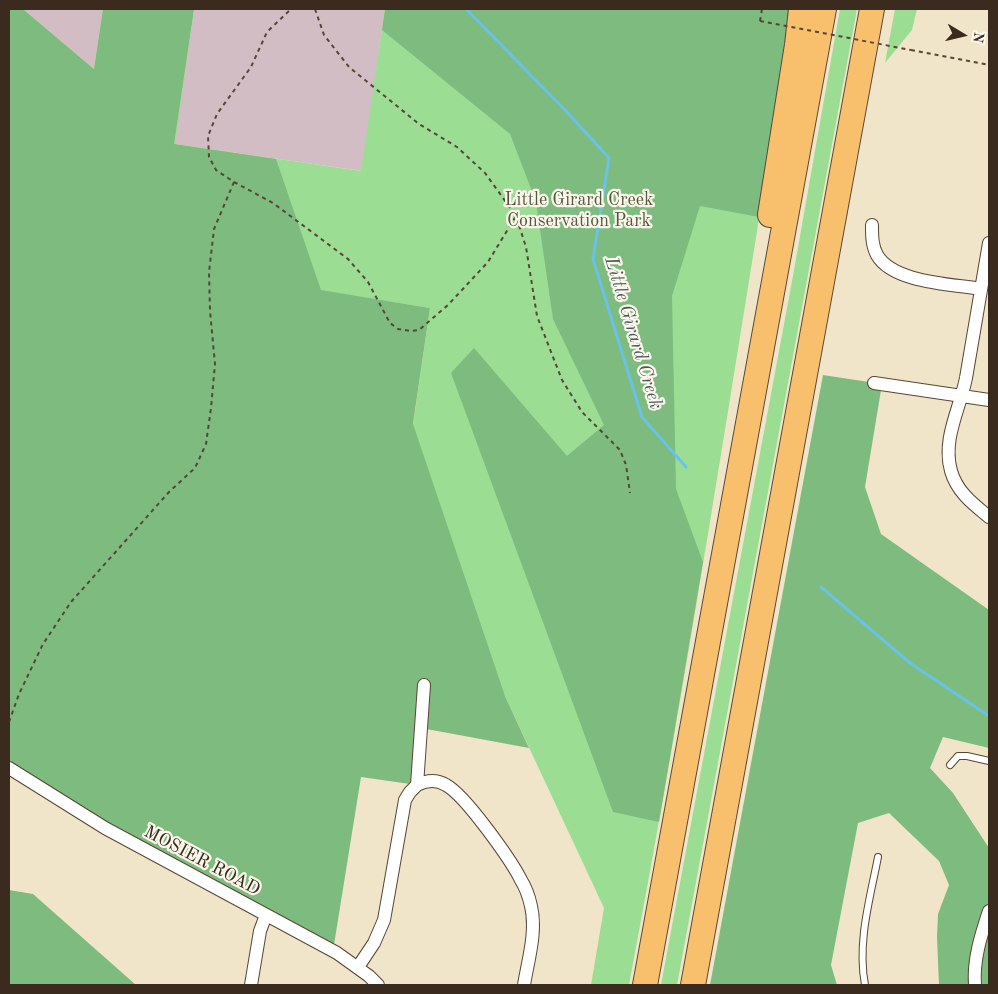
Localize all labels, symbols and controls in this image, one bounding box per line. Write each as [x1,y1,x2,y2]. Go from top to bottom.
north arrow [938,10,988,60]
text: N [970,31,986,44]
park label: Little Girard Creek Conservation Park [505,189,653,232]
water label: Little Girard Creek [599,254,667,412]
street label: MOSIER ROAD [140,821,264,901]

